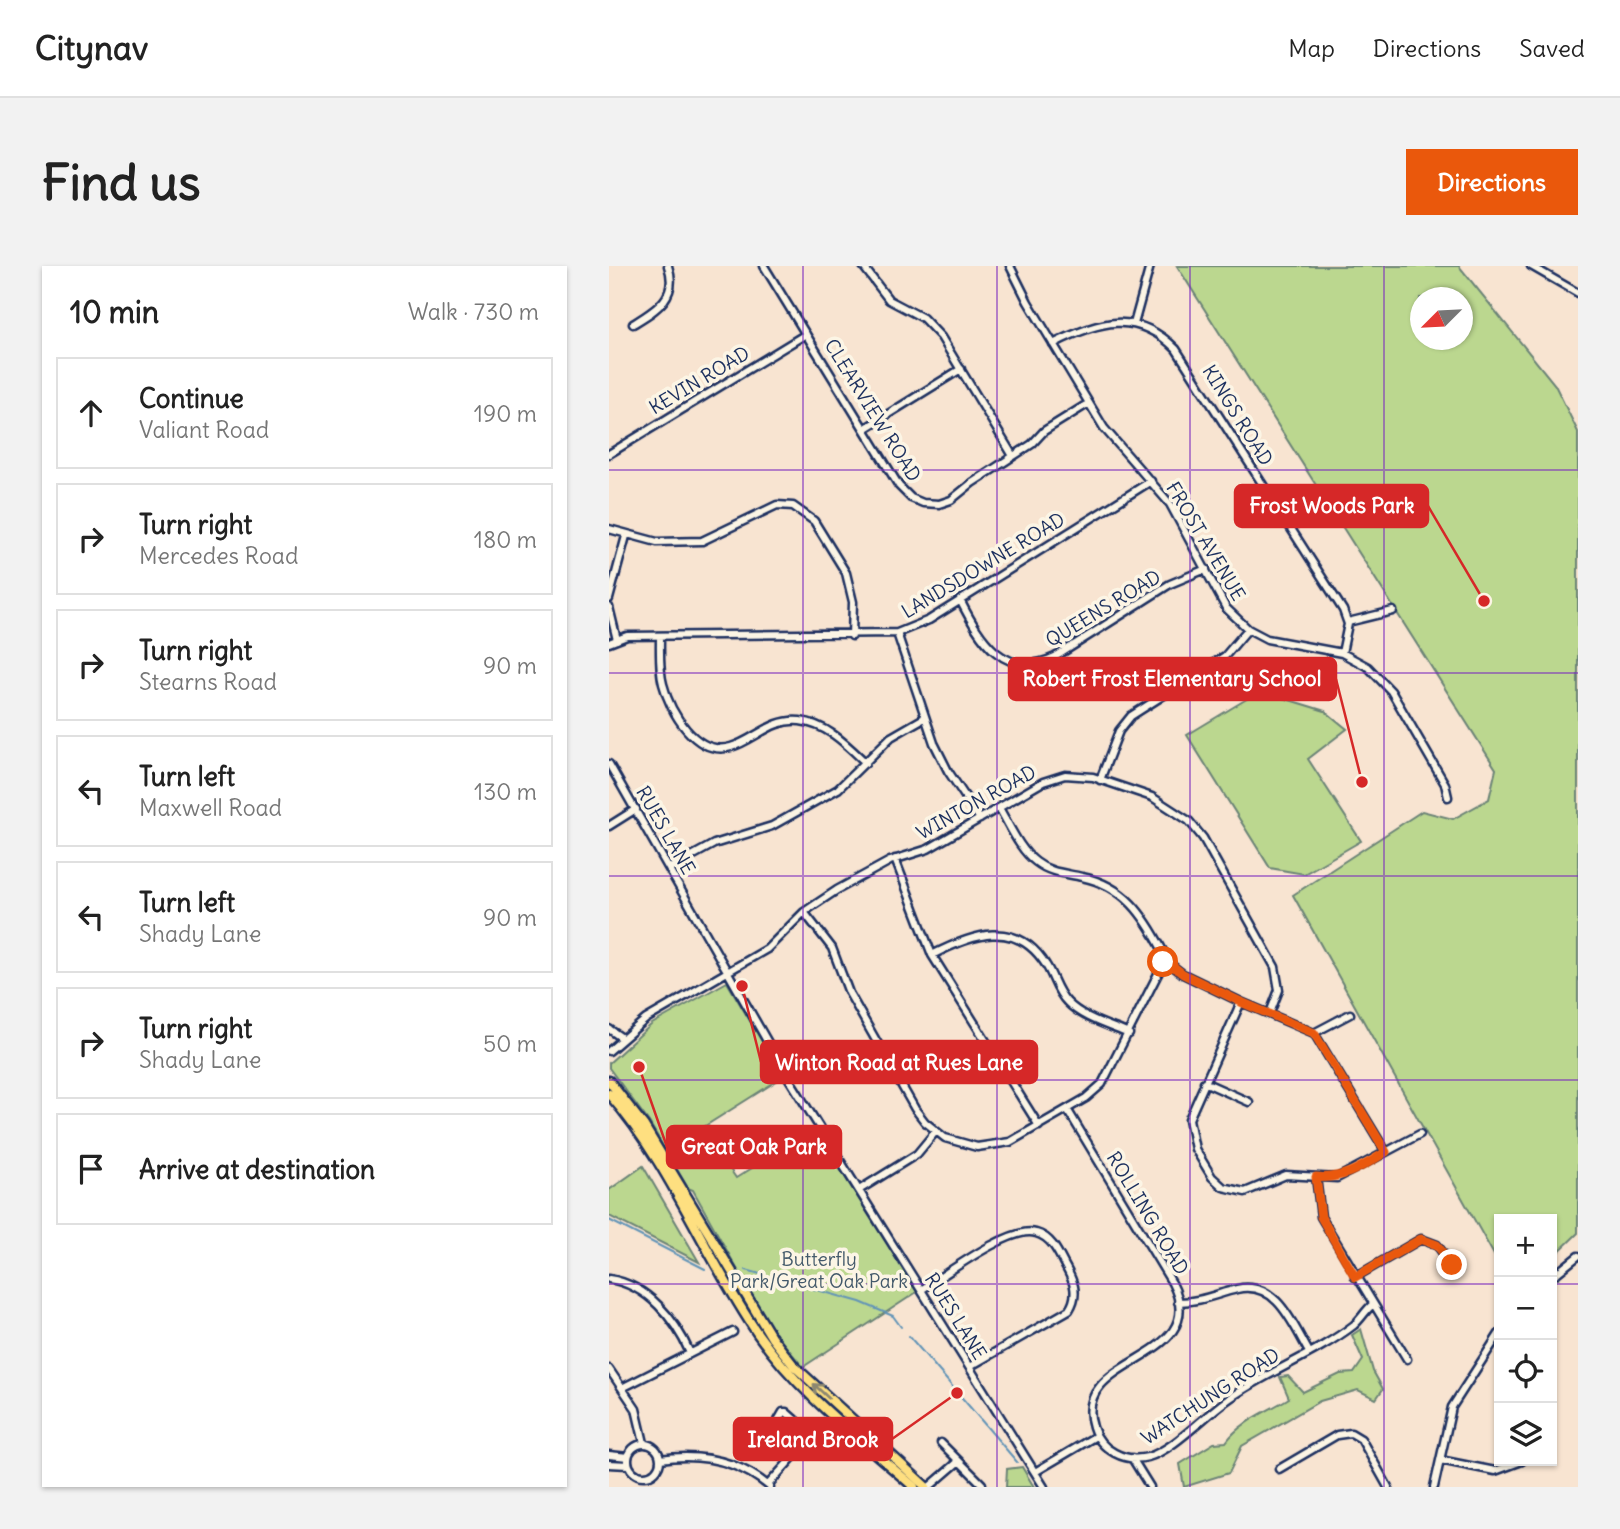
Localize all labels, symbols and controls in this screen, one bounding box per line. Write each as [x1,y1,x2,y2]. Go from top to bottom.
text: Citynav [35,27,148,69]
text: Map [1288,33,1335,63]
text: Directions [1373,33,1481,63]
text: Saved [1519,33,1585,63]
button: Directions [1406,149,1578,215]
text: Find us [42,152,200,213]
north arrow [1410,287,1473,350]
text: 10 min [70,293,159,331]
text: Walk · 730 m [408,297,539,326]
street label: CLEARVIEW ROAD [819,334,927,486]
street label: KEVIN ROAD [644,341,754,419]
street label: KINGS ROAD [1198,360,1278,470]
text: Continue [139,382,244,415]
icon: ahead [72,394,110,432]
text: 190 m [474,399,537,428]
text: Valiant Road [139,415,269,444]
street label: FROST AVENUE [1161,477,1251,605]
callout: Frost Woods Park [1235,485,1428,527]
text: Frost Woods Park [1249,492,1415,519]
street label: LANDSDOWNE ROAD [897,507,1069,623]
text: Turn right [139,508,252,541]
icon: right [72,520,110,558]
text: 180 m [474,525,537,554]
text: Mercedes Road [139,541,298,570]
street label: QUEENS ROAD [1041,564,1165,652]
text: Turn right [139,634,252,667]
icon: right [72,646,110,684]
text: 90 m [483,651,537,680]
callout: Robert Frost Elementary School [1009,658,1336,700]
text: Robert Frost Elementary School [1023,665,1321,692]
text: Stearns Road [139,667,277,696]
street label: WINTON ROAD [912,759,1040,845]
text: Turn left [139,760,235,793]
icon: left [72,772,110,810]
text: 130 m [474,777,537,806]
street label: RUES LANE [631,782,701,878]
text: Maxwell Road [139,793,282,822]
text: Turn left [139,886,235,919]
icon: left [72,898,110,936]
text: 90 m [483,903,537,932]
text: Shady Lane [139,919,261,948]
route start [1147,946,1178,977]
text: Turn right [139,1012,252,1045]
icon: right [72,1024,110,1062]
text: 50 m [483,1029,537,1058]
callout: Winton Road at Rues Lane [761,1041,1037,1083]
text: Shady Lane [139,1045,261,1074]
text: Winton Road at Rues Lane [775,1049,1023,1076]
callout: Great Oak Park [667,1126,841,1168]
text: Great Oak Park [681,1133,827,1160]
street label: ROLLING ROAD [1102,1147,1194,1279]
icon: arrive [72,1150,110,1188]
text: Arrive at destination [139,1153,375,1186]
map controls [1494,1214,1557,1466]
button: + [1494,1214,1557,1277]
park label: Butterfly Park/Great Oak Park [730,1247,908,1293]
route end [1436,1249,1467,1280]
street label: RUES LANE [920,1268,992,1364]
button: − [1494,1277,1557,1340]
button: locate [1494,1340,1557,1403]
street label: WATCHUNG ROAD [1136,1342,1284,1450]
one-way arrow [813,1383,830,1400]
button: layers [1494,1403,1557,1466]
callout: Ireland Brook [734,1418,892,1460]
text: Ireland Brook [748,1426,879,1453]

